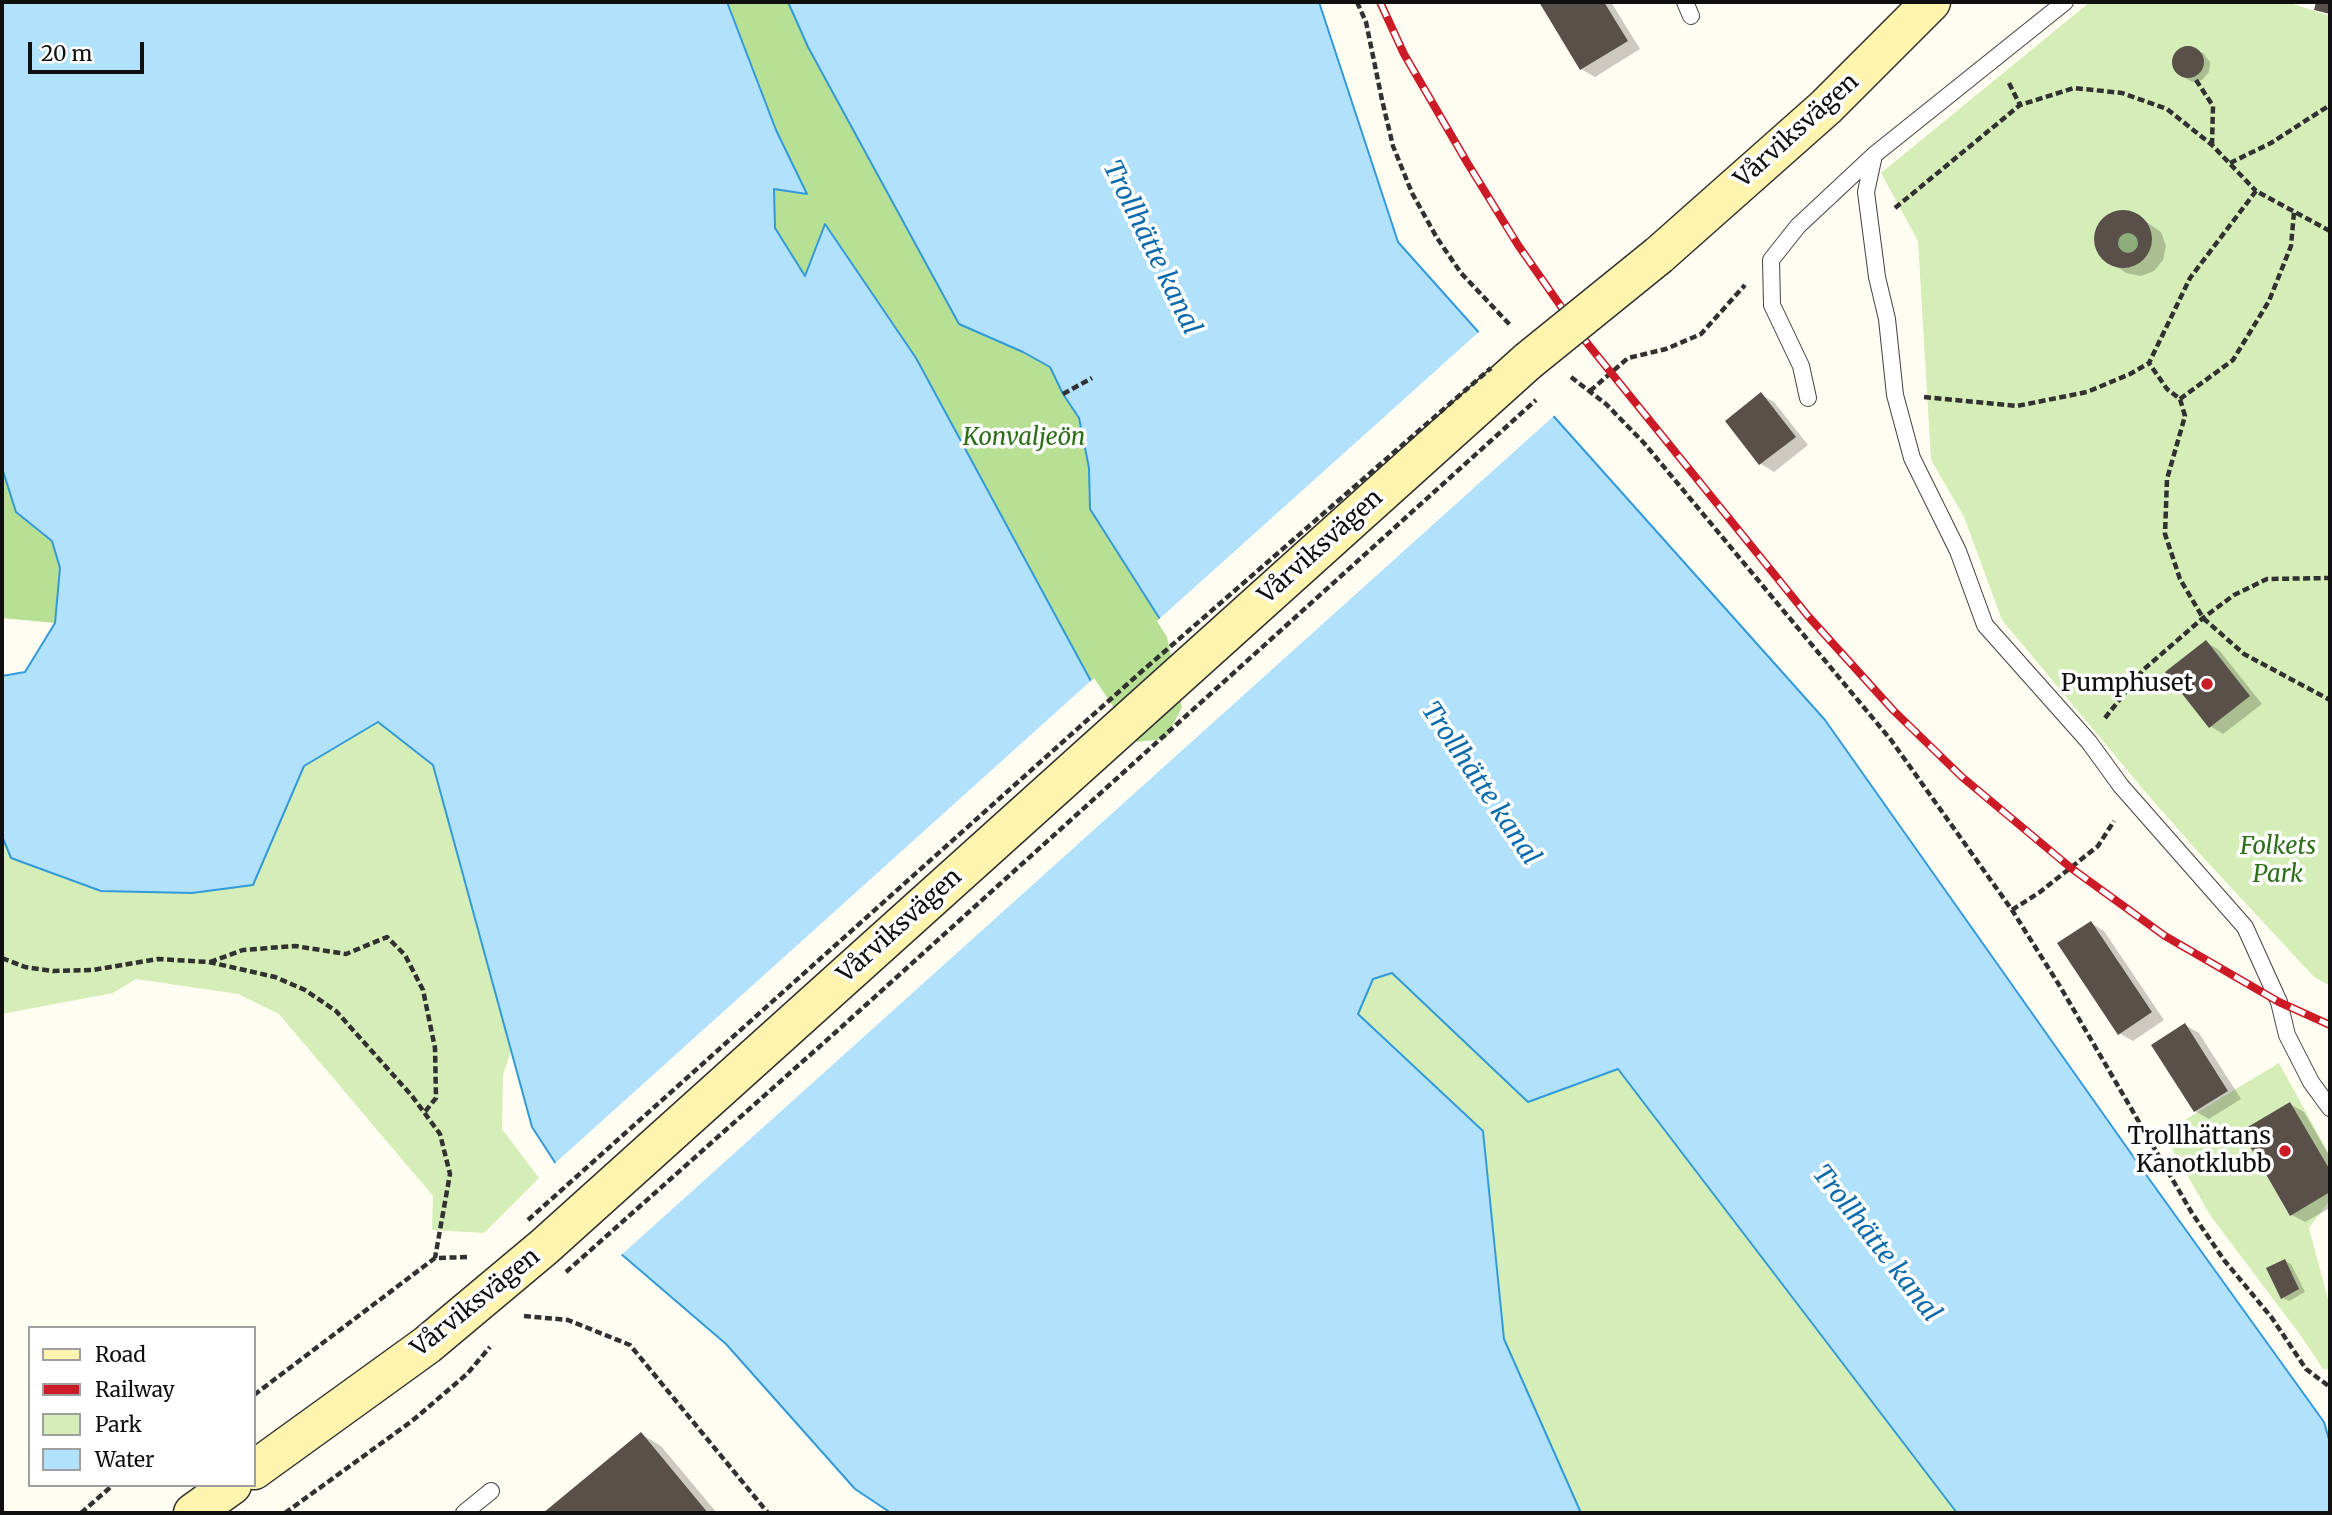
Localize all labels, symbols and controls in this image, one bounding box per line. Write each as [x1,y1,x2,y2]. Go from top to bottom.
scale bar [32,28,147,72]
text: 20 m [41,40,92,67]
street label: Vårviksvägen [1729,68,1865,194]
water label: Trollhätte kanal [1095,156,1207,340]
park label: Konvaljeön [963,424,1085,452]
street label: Vårviksvägen [1253,484,1389,610]
place label: Pumphuset [2061,670,2193,698]
marker: Pumphuset [2199,676,2215,692]
water label: Trollhätte kanal [1414,696,1546,872]
park label: Folkets Park [2240,833,2316,889]
street label: Vårviksvägen [832,863,968,989]
place label: Trollhättans Kanotklubb [2127,1123,2271,1179]
marker: Trollhättans Kanotklubb [2277,1143,2293,1159]
water label: Trollhätte kanal [1805,1159,1947,1329]
street label: Vårviksvägen [406,1242,546,1364]
legend [28,1326,256,1487]
text: Road [95,1341,146,1368]
text: Railway [95,1376,175,1403]
text: Park [95,1411,142,1438]
text: Water [95,1446,154,1473]

